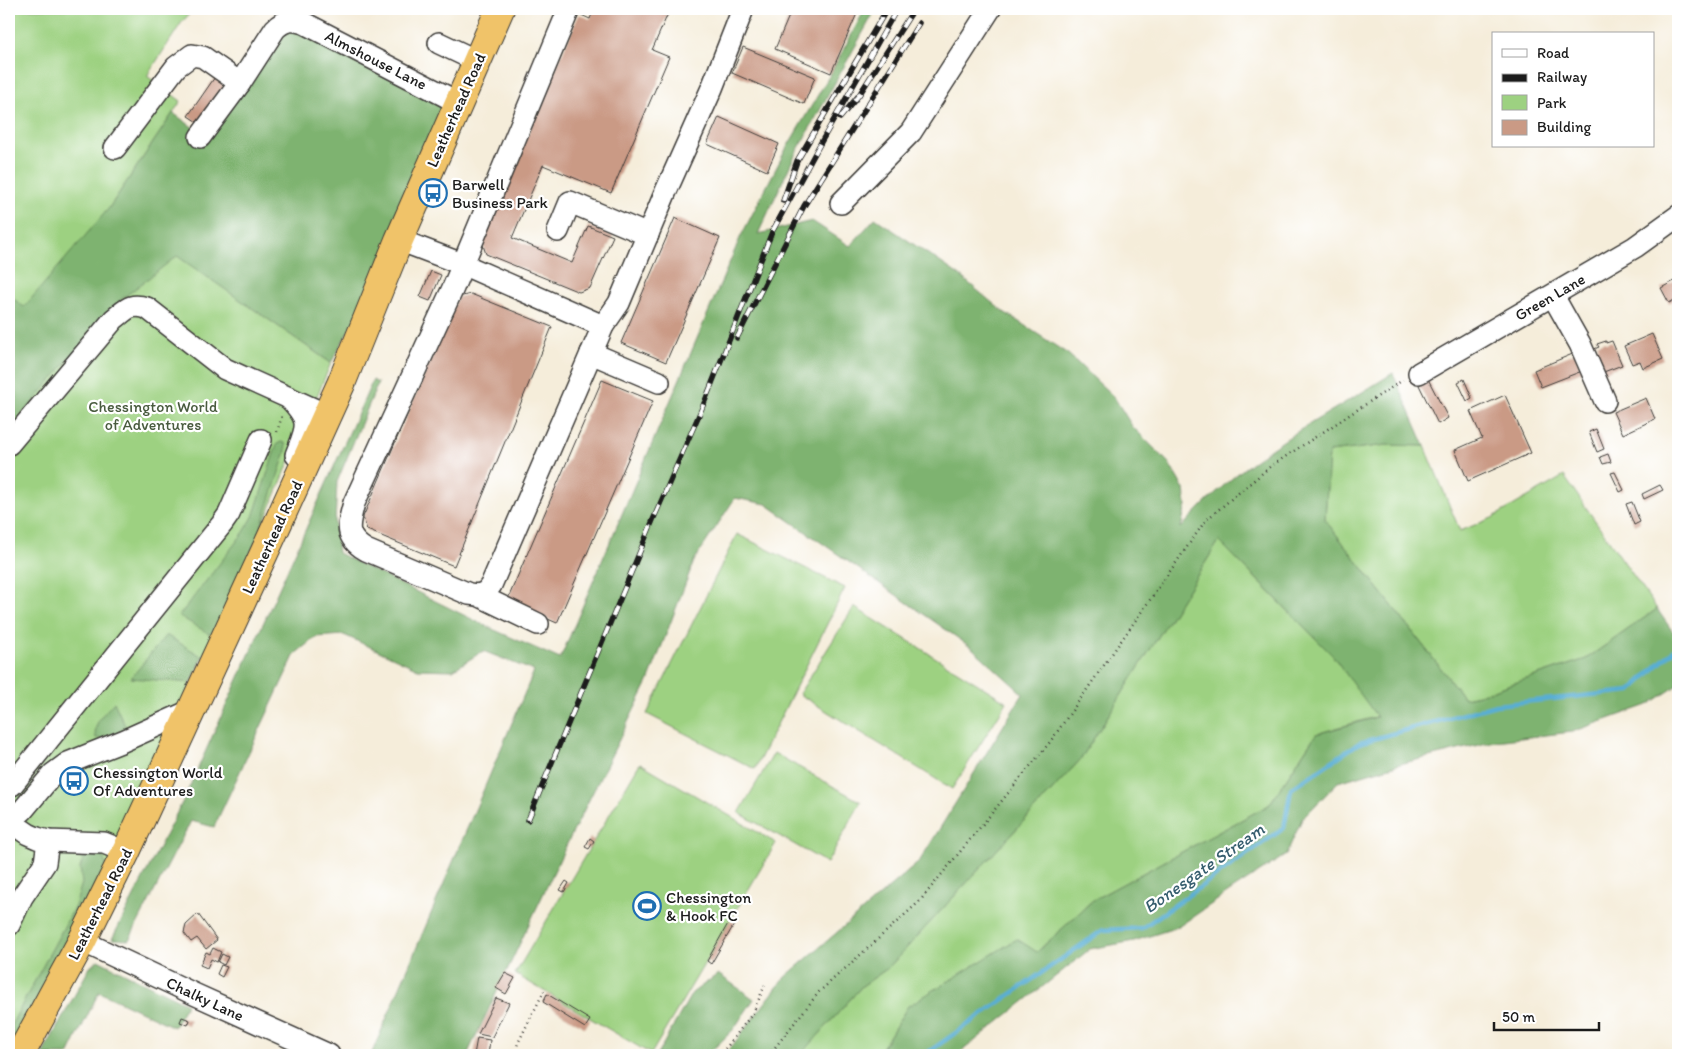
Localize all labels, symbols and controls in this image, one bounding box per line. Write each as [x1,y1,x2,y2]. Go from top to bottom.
street label: Almshouse Lane [322,26,430,94]
legend [1492,32,1654,148]
text: Road [1537,44,1570,62]
street label: Leatherhead Road [422,50,490,170]
text: Railway [1537,68,1587,86]
text: Park [1537,94,1567,112]
text: Building [1537,118,1591,136]
place label: Barwell Business Park [452,175,549,212]
bus stop icon: Barwell Business Park [418,178,448,208]
street label: Green Lane [1512,269,1588,325]
park label: Chessington World of Adventures [88,397,218,434]
street label: Leatherhead Road [237,477,307,597]
place label: Chessington World Of Adventures [93,763,223,800]
bus stop icon: Chessington World Of Adventures [59,766,89,796]
water label: Bonesgate Stream [1139,818,1269,918]
street label: Leatherhead Road [64,845,137,963]
place label: Chessington & Hook FC [666,888,751,925]
sports icon: Chessington & Hook FC [632,891,662,921]
street label: Chalky Lane [163,973,247,1025]
scale bar [1494,999,1600,1031]
text: 50 m [1502,1008,1535,1026]

